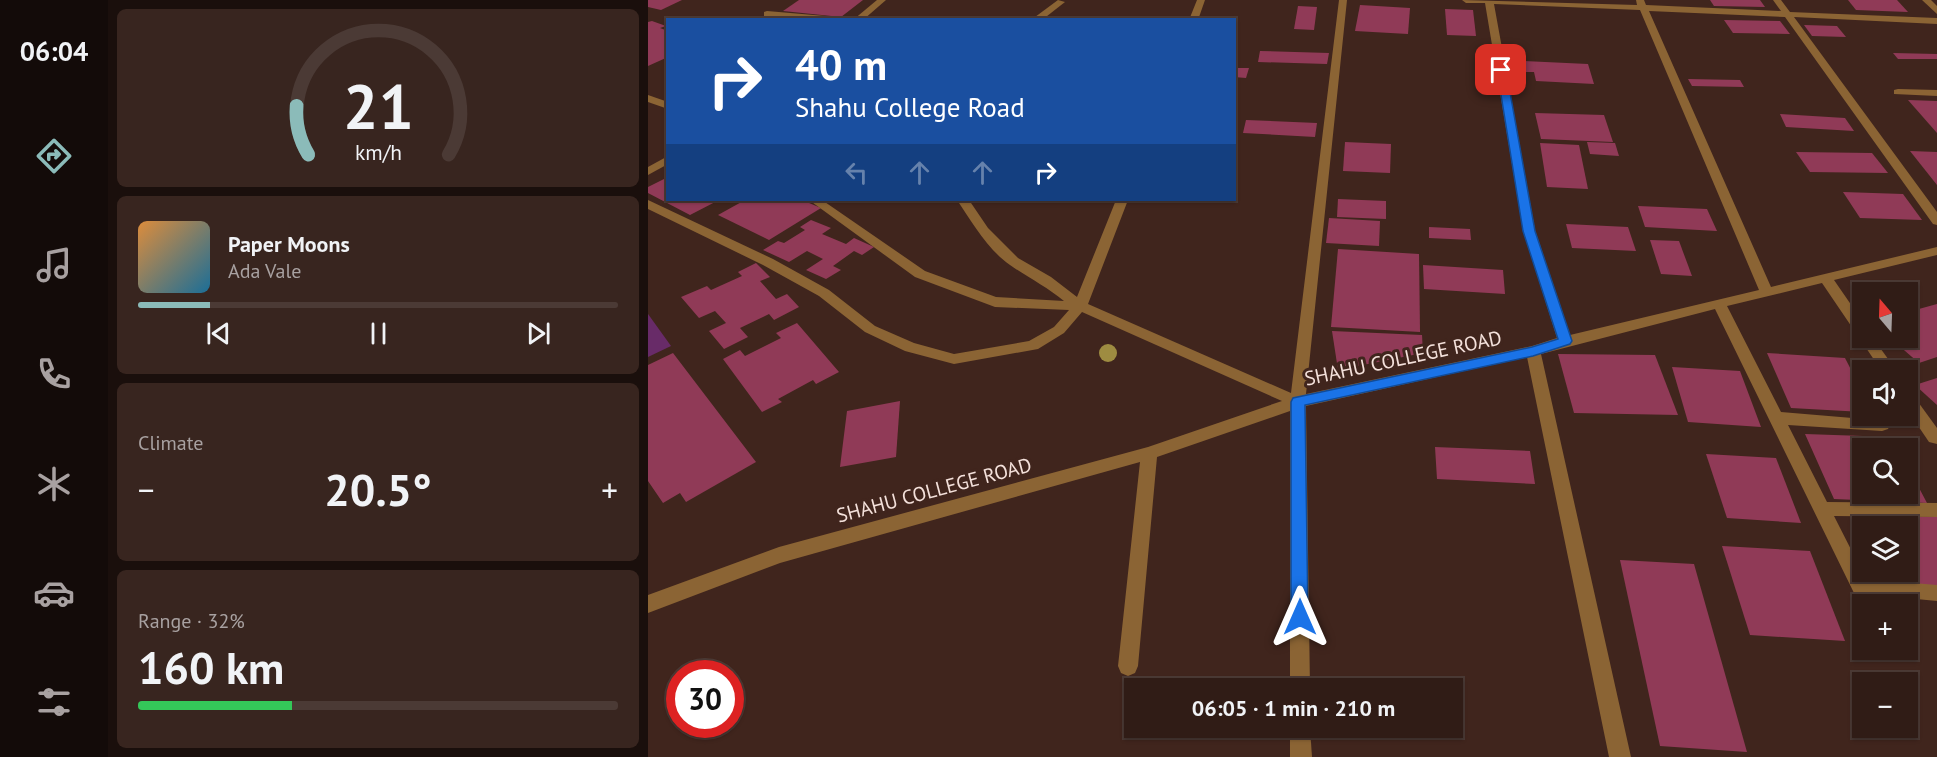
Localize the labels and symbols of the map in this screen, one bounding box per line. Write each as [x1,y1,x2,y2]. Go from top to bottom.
pin [1475,44,1526,95]
north arrow [1852,282,1918,348]
street label: SHAHU COLLEGE ROAD [1302,324,1504,392]
street label: SHAHU COLLEGE ROAD [834,451,1034,529]
position arrow [1268,585,1332,649]
speed limit sign: 30 [666,660,744,738]

